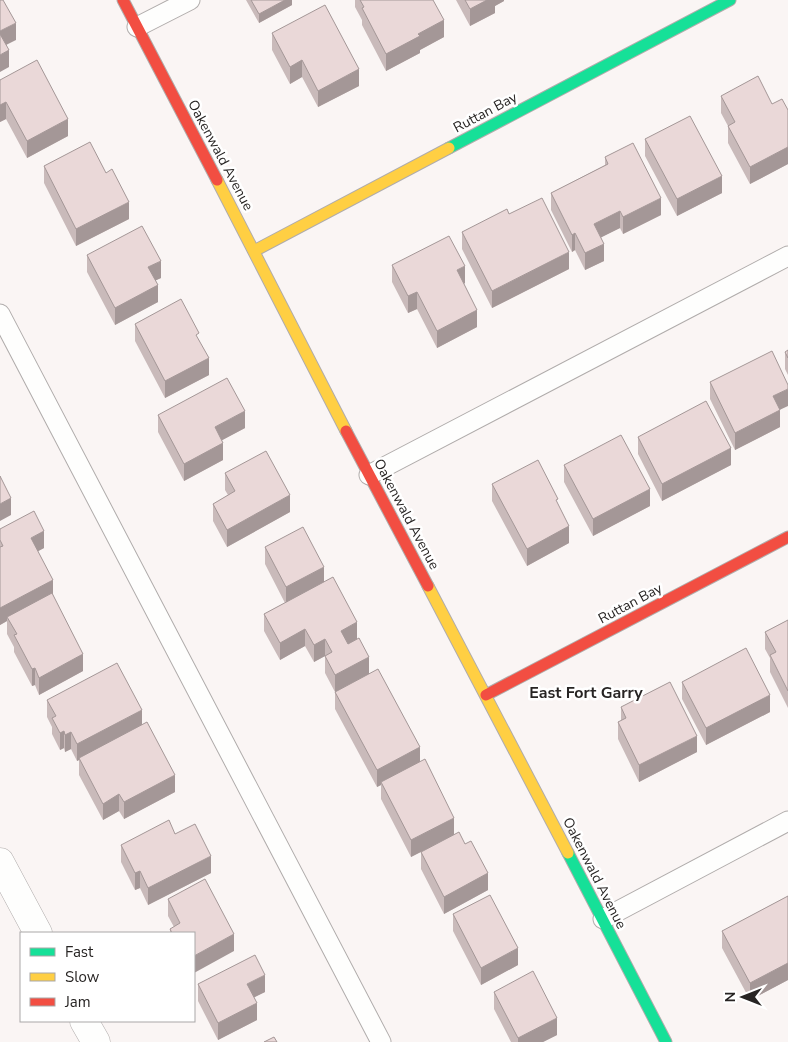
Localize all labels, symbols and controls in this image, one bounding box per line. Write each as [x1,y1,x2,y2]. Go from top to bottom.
street label: Ruttan Bay [450,87,521,137]
street label: Oakenwald Avenue [183,97,258,214]
street label: Oakenwald Avenue [369,456,444,573]
street label: Ruttan Bay [595,578,666,628]
district label: East Fort Garry [529,682,643,704]
street label: Oakenwald Avenue [558,814,631,932]
legend [20,932,195,1022]
text: Fast [65,942,94,962]
text: Slow [65,967,100,987]
north arrow [718,972,768,1022]
text: Jam [64,992,91,1012]
text: N [721,992,740,1002]

